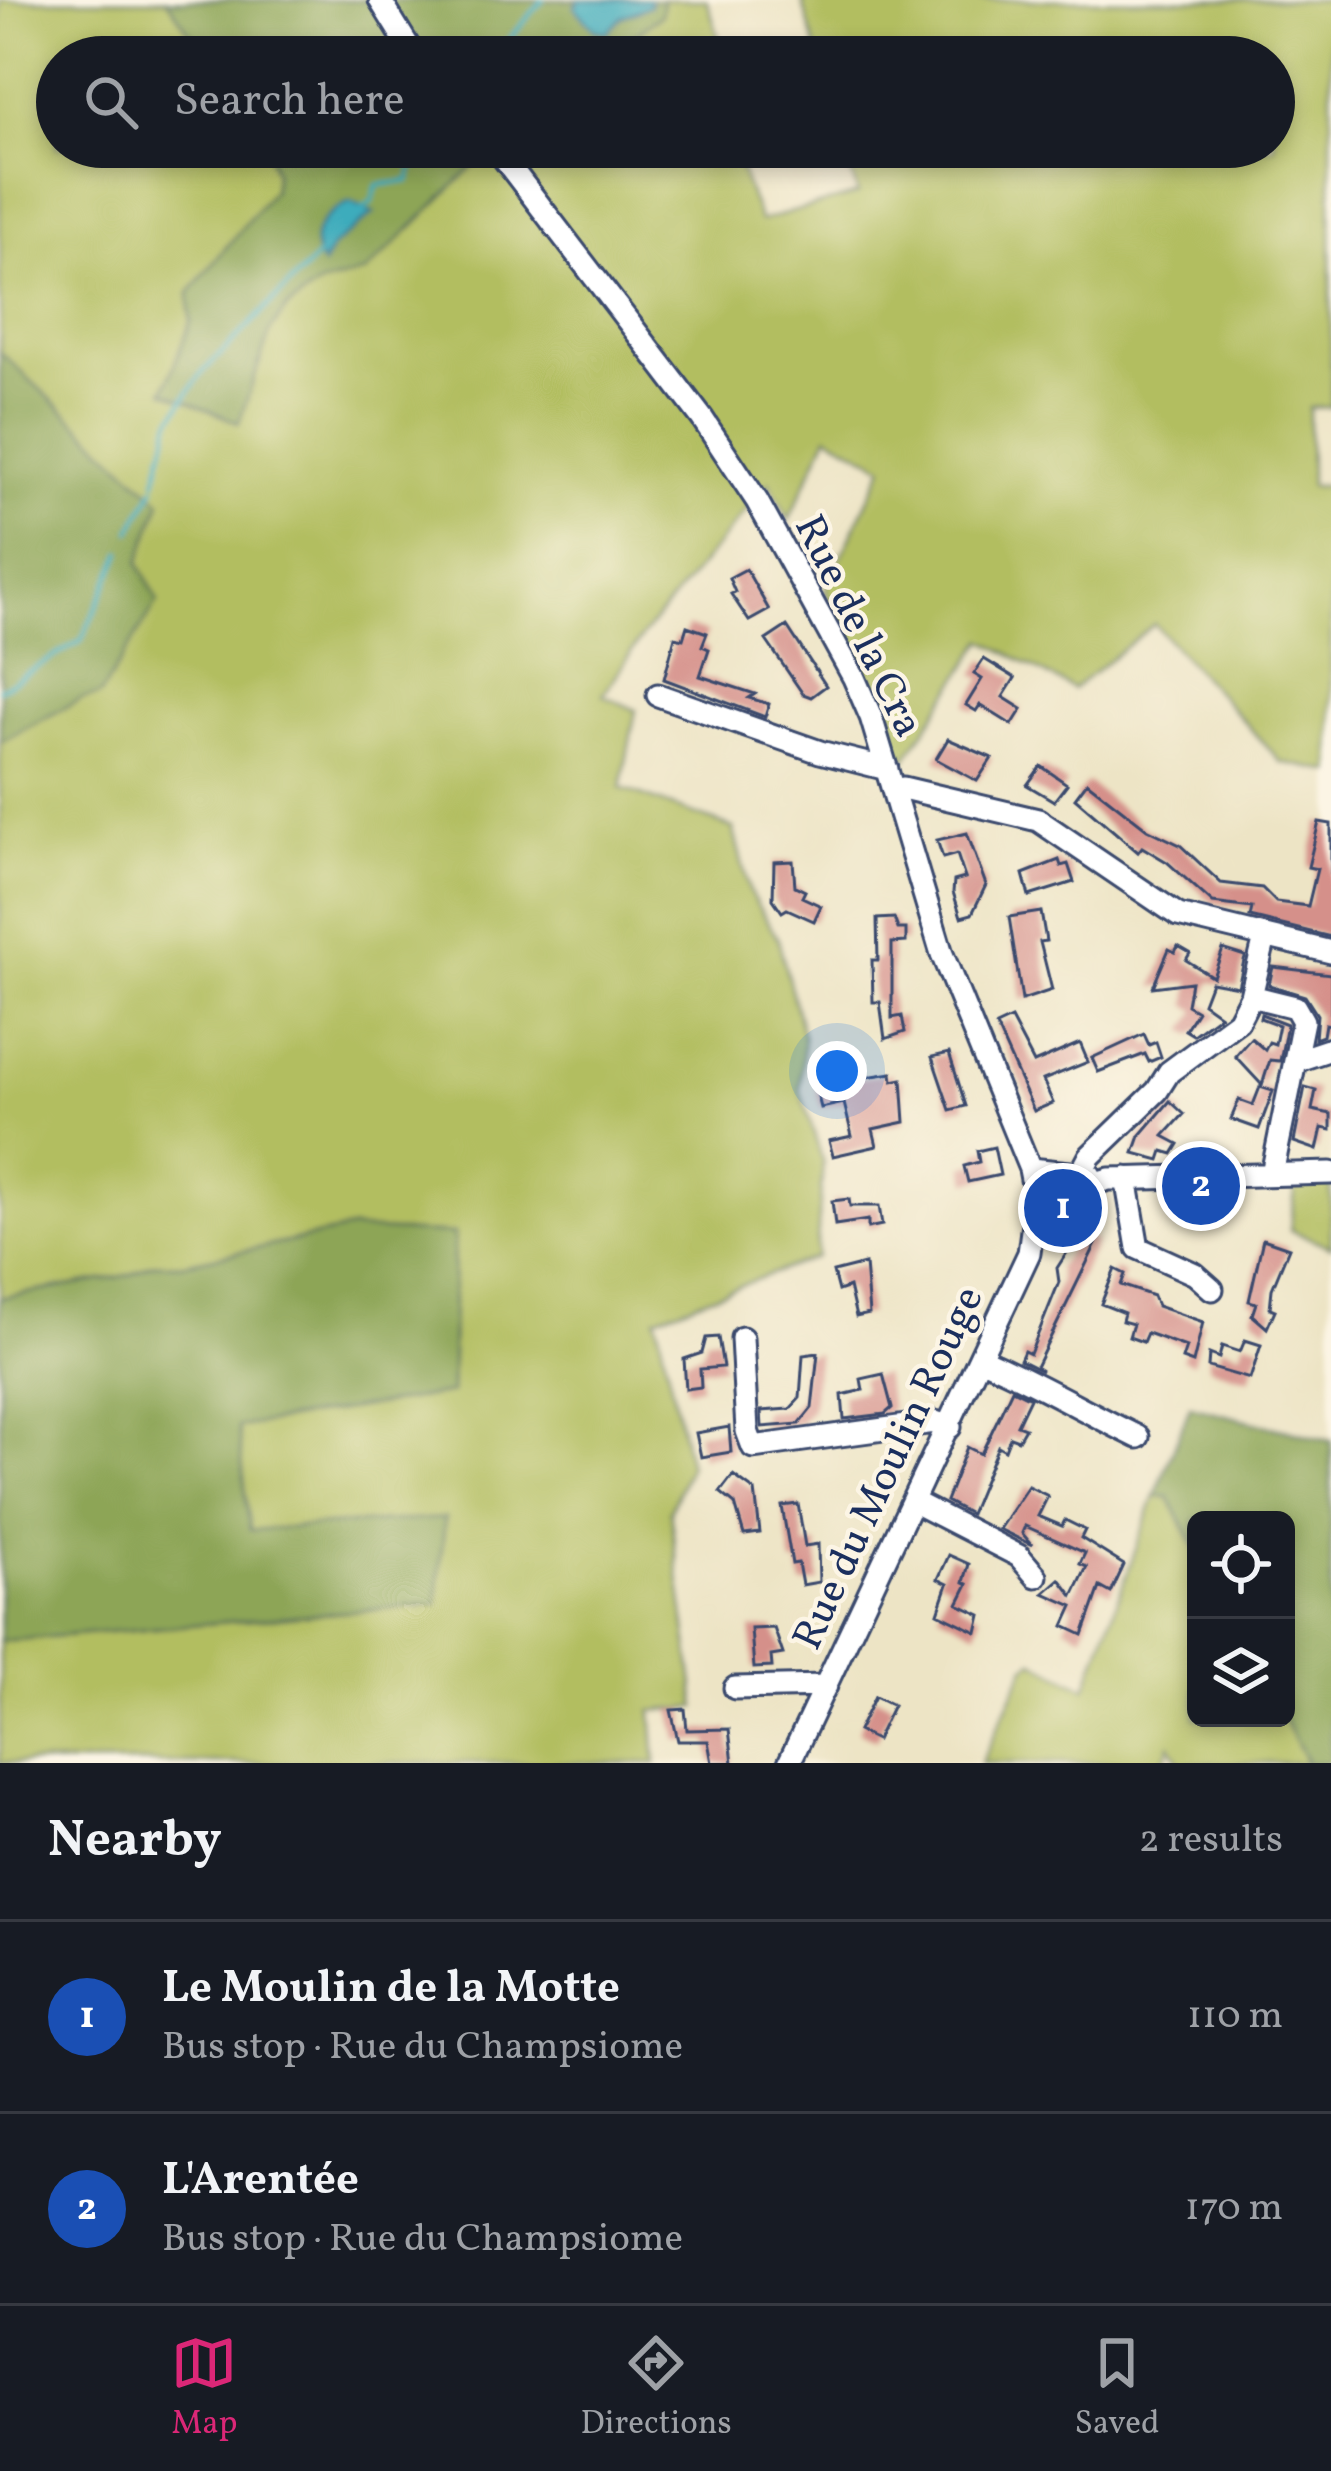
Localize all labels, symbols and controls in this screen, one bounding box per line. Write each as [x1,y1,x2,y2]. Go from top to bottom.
search box [36,36,1295,168]
icon: search [78,69,144,135]
text: Search here [174,71,405,134]
street label: Rue de la Cra [778,506,936,748]
your location [807,1041,867,1101]
pin: 2 [1162,1141,1240,1231]
pin: 1 [1024,1163,1102,1253]
street label: Rue du Moulin Rouge [780,1278,1000,1660]
map controls [1187,1511,1295,1727]
button: locate [1187,1511,1295,1619]
button: layers [1187,1619,1295,1727]
text: Nearby [48,1806,222,1877]
text: 2 results [1139,1814,1283,1868]
text: Le Moulin de la Motte [162,1958,620,2021]
text: 1 [79,1990,95,2044]
text: 110 m [1187,1990,1283,2044]
text: Bus stop · Rue du Champsiome [162,2021,683,2075]
text: L'Arentée [162,2150,359,2213]
text: 2 [77,2182,97,2236]
text: 170 m [1185,2182,1283,2236]
text: Bus stop · Rue du Champsiome [162,2213,683,2267]
tab: Map [171,2330,238,2448]
tab: Directions [580,2330,732,2448]
tab: Saved [1075,2330,1160,2448]

